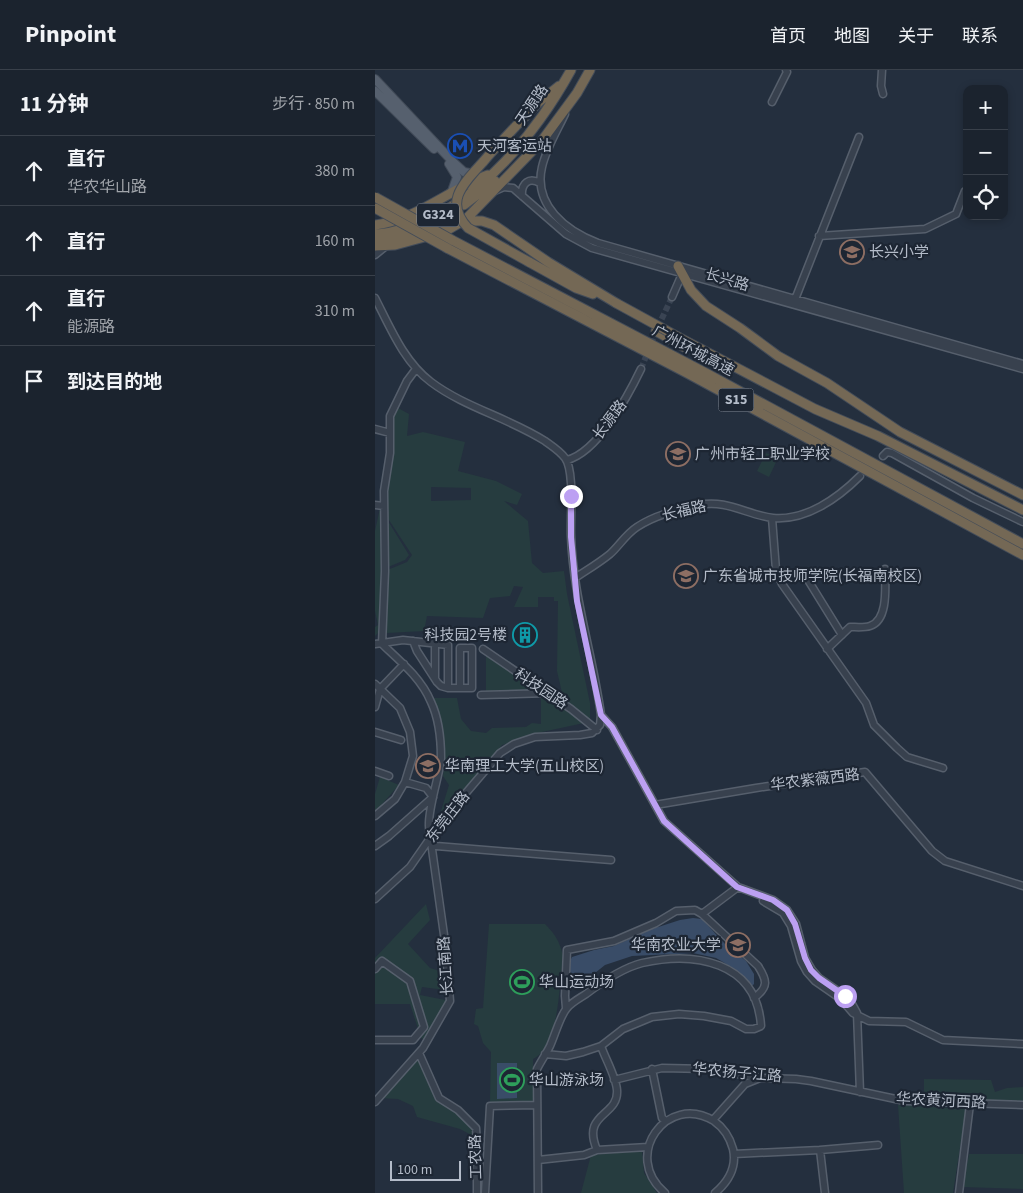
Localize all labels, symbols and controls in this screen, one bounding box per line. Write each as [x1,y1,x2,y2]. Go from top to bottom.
text: Pinpoint [25,17,116,52]
text: 首页 [770,24,806,49]
text: 地图 [834,24,870,49]
text: 关于 [898,24,934,49]
text: 联系 [962,24,998,49]
street label: 天源路 [511,80,553,130]
map controls [963,85,1008,220]
button: + [963,85,1008,130]
text: 11 分钟 [20,89,88,119]
text: 步行 · 850 m [272,93,355,115]
button: − [963,130,1008,175]
metro station icon: 天河客运站 [447,133,473,159]
place label: 天河客运站 [477,136,552,157]
text: 直行 [67,146,105,173]
icon: ahead [20,157,48,185]
text: 380 m [315,160,355,182]
button: locate [963,175,1008,220]
text: 华农华山路 [67,176,147,198]
road number: G324 [417,204,459,226]
icon: ahead [20,227,48,255]
text: 直行 [67,229,105,256]
text: 160 m [315,230,355,252]
school or university icon: 长兴小学 [839,239,865,265]
place label: 长兴小学 [869,242,929,263]
street label: 长兴路 [702,264,752,296]
text: 直行 [67,286,105,313]
icon: ahead [20,297,48,325]
text: 310 m [315,300,355,322]
text: 能源路 [67,316,115,338]
street label: 广州环城高速 [648,321,738,381]
icon: arrive [20,367,48,395]
text: 到达目的地 [67,369,162,396]
road number: S15 [719,388,753,412]
street label: 长源路 [588,396,632,444]
school or university icon: 广州市轻工职业学校 [665,441,691,467]
place label: 广州市轻工职业学校 [695,444,830,465]
route end [560,485,583,508]
street label: 长福路 [660,496,708,526]
school or university icon: 广东省城市技师学院(长福南校区) [673,563,699,589]
place label: 广东省城市技师学院(长福南校区) [703,566,922,587]
building icon: 科技园2号楼 [512,622,538,648]
place label: 科技园2号楼 [425,625,507,646]
street label: 科技园路 [510,664,572,714]
school or university icon: 华南理工大学(五山校区) [415,753,441,779]
place label: 华南理工大学(五山校区) [445,756,604,777]
street label: 华农紫薇西路 [769,764,861,796]
street label: 东莞庄路 [421,787,475,847]
school or university icon: 华南农业大学 [725,932,751,958]
street label: 长江南路 [433,935,459,997]
place label: 华南农业大学 [631,935,721,956]
sports icon: 华山运动场 [509,969,535,995]
place label: 华山运动场 [539,972,614,993]
route start [834,985,857,1008]
street label: 华农扬子江路 [691,1059,783,1087]
sports icon: 华山游泳场 [499,1067,525,1093]
place label: 华山游泳场 [529,1070,604,1091]
street label: 华农黄河西路 [896,1088,986,1114]
street label: 工农路 [465,1134,487,1180]
scale bar [390,1158,461,1181]
text: 100 m [397,1160,432,1180]

